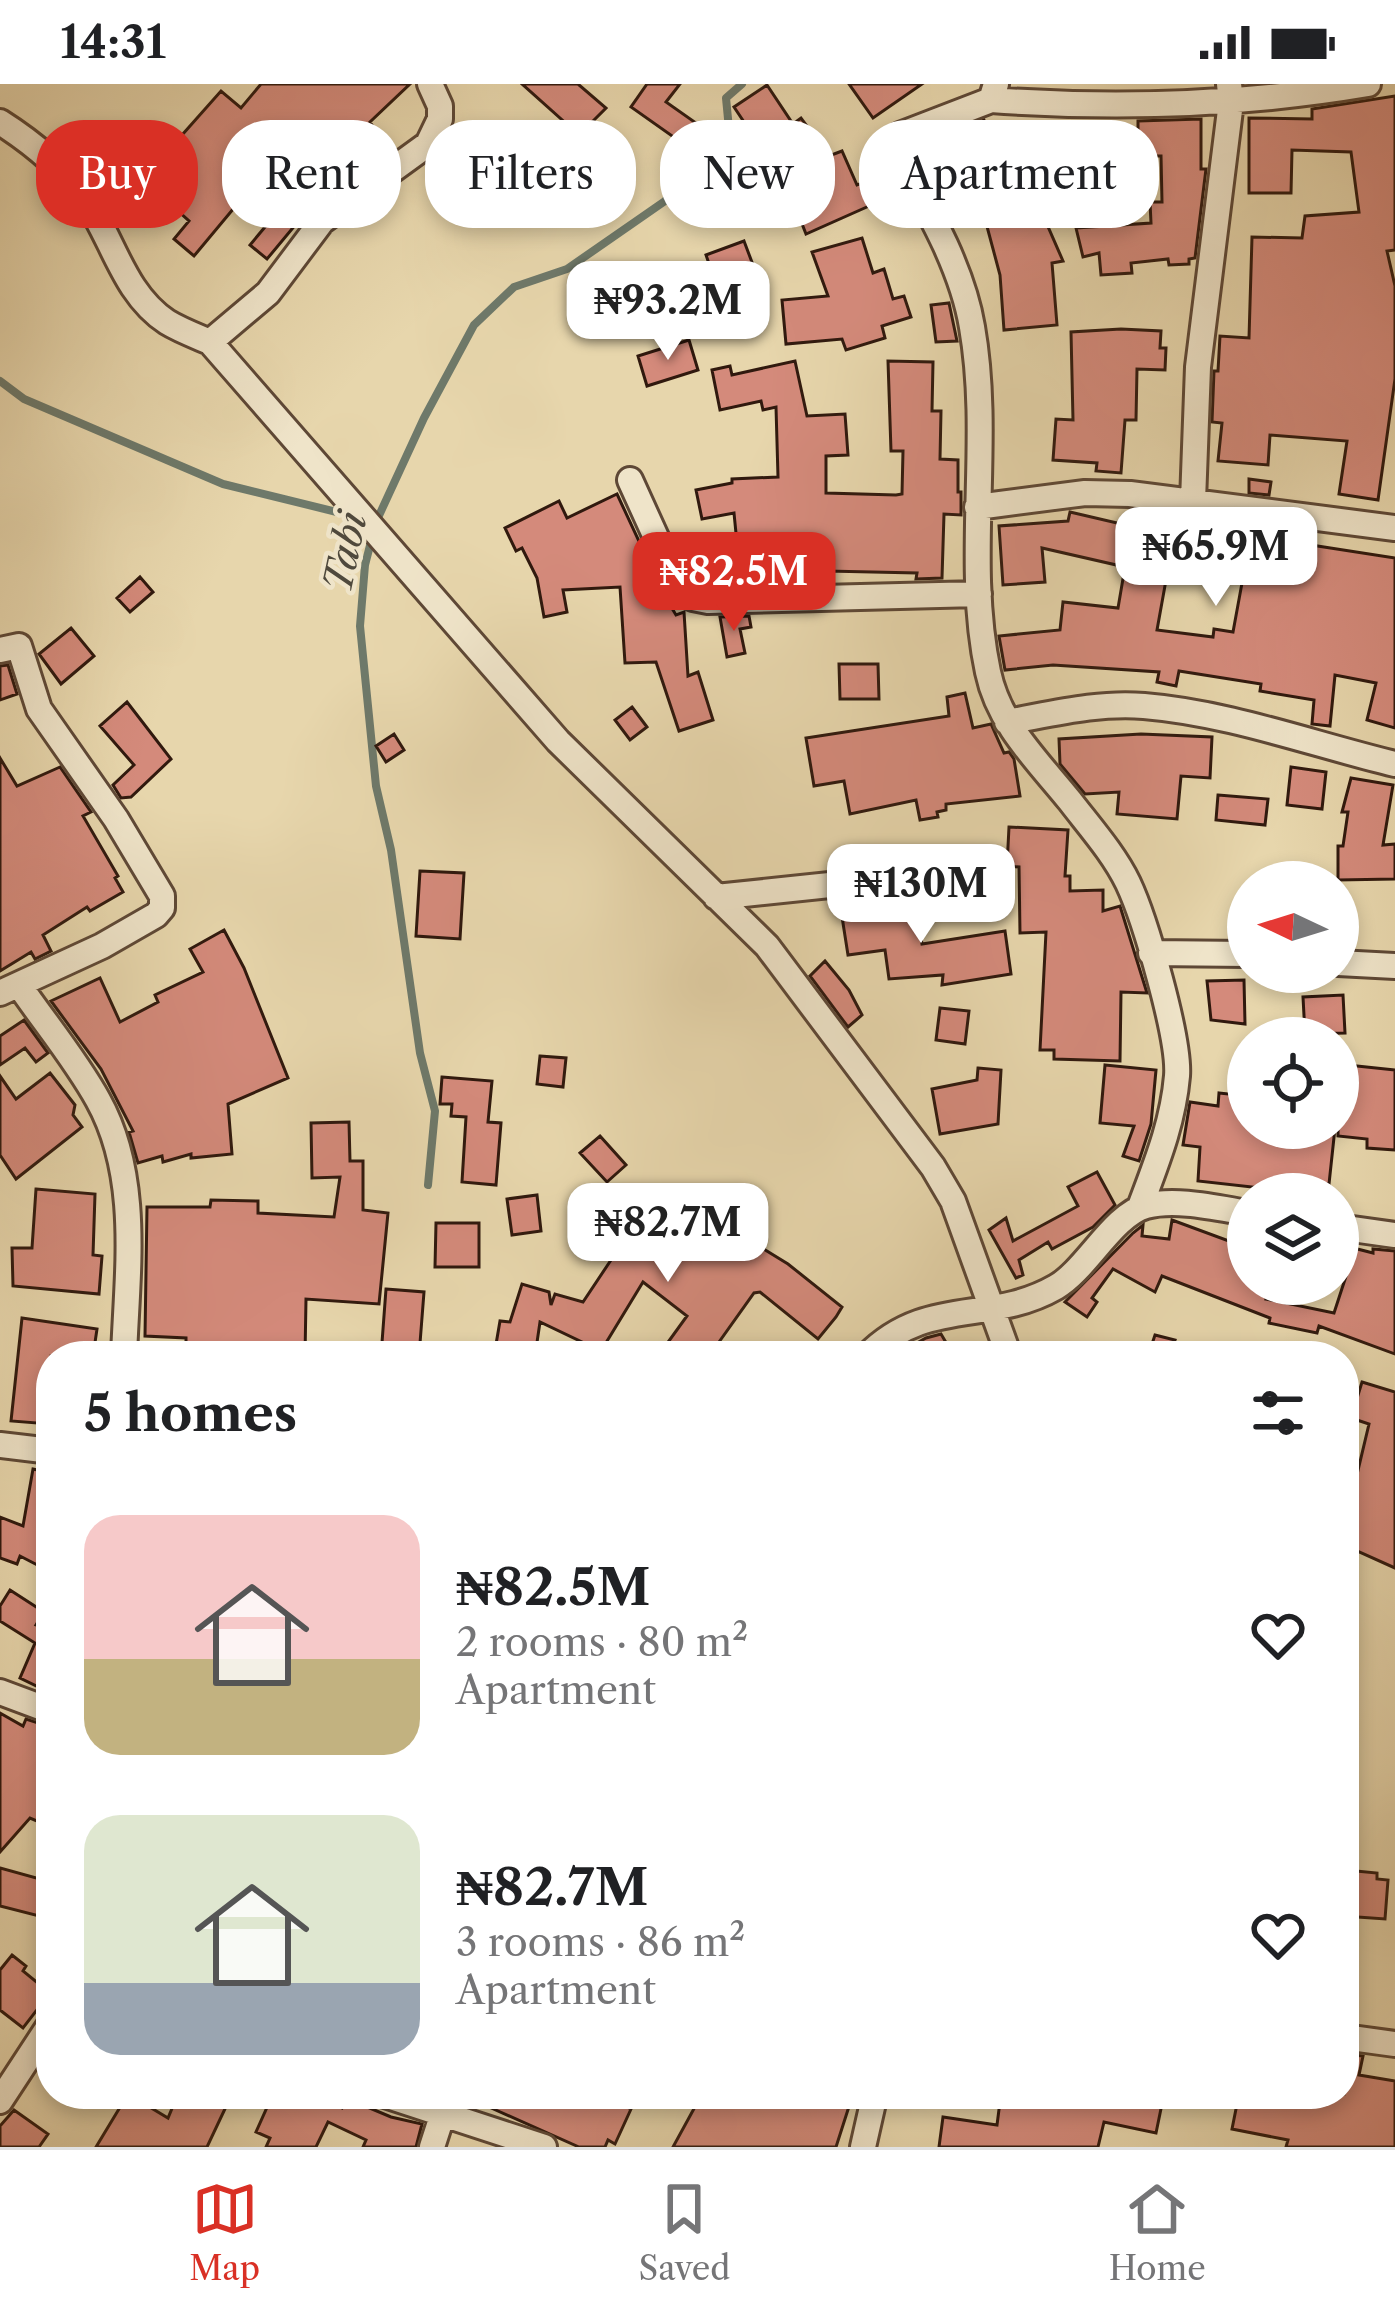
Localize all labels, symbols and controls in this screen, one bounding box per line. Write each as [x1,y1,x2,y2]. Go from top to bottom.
text: 14:31 [60,14,166,70]
chip: Buy [36,120,198,228]
chip: Rent [222,120,401,228]
chip: Filters [425,120,636,228]
chip: New [660,120,835,228]
chip: Apartment [859,120,1159,228]
pin: ₦93.2M [570,261,766,363]
text: ₦93.2M [594,276,742,324]
water label: Tabi [313,505,377,596]
pin: ₦65.9M [1118,507,1314,609]
text: ₦65.9M [1142,522,1290,570]
pin: ₦82.5M [636,532,832,634]
text: ₦82.5M [660,547,808,595]
pin: ₦130M [837,844,1005,946]
text: ₦130M [854,859,988,907]
north arrow [1227,861,1359,993]
map controls [1227,861,1359,1305]
button: locate [1227,1017,1359,1149]
button: layers [1227,1173,1359,1305]
pin: ₦82.7M [570,1183,766,1285]
text: ₦82.7M [594,1198,742,1246]
icon: filters [1245,1380,1311,1446]
text: 5 homes [84,1382,297,1444]
text: ₦82.5M [456,1556,651,1618]
icon: home [180,1563,324,1707]
icon: heart [1245,1602,1311,1668]
text: 2 rooms · 80 m² [456,1618,748,1666]
text: Apartment [456,1666,656,1714]
text: ₦82.7M [456,1856,649,1918]
icon: home [180,1863,324,2007]
icon: heart [1245,1902,1311,1968]
text: 3 rooms · 86 m² [456,1918,745,1966]
text: Apartment [456,1966,656,2014]
tab: Map [189,2176,260,2289]
tab: Saved [639,2176,730,2289]
tab: Home [1109,2176,1206,2289]

